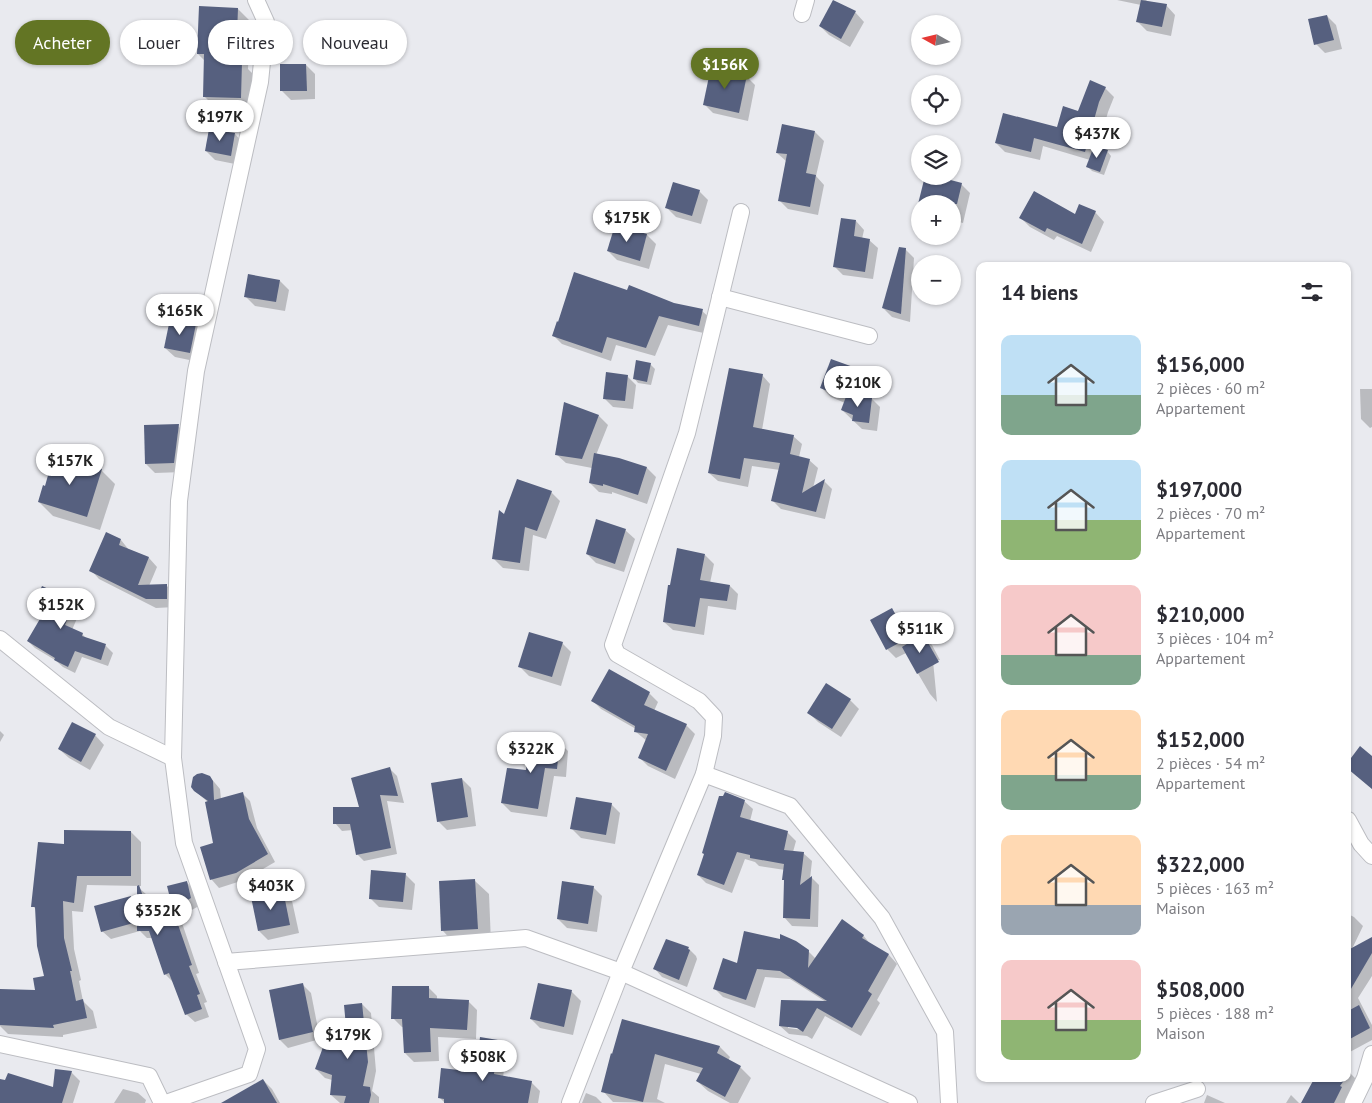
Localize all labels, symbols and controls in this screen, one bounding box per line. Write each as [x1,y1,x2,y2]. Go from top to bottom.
north arrow [911,15,961,65]
map controls [911,15,961,305]
chip: Acheter [15,20,110,65]
chip: Louer [120,20,198,65]
chip: Filtres [208,20,293,65]
chip: Nouveau [303,20,407,65]
pin: $156K [690,48,760,90]
text: $156K [702,54,748,74]
button: locate [911,75,961,125]
pin: $197K [185,100,255,142]
text: $197K [197,106,243,126]
pin: $437K [1062,116,1132,159]
text: $437K [1074,123,1120,143]
button: layers [911,135,961,185]
button: + [911,195,961,245]
pin: $175K [592,200,662,243]
text: $175K [604,207,650,227]
button: − [911,255,961,305]
icon: filters [1298,278,1326,306]
text: 14 biens [1001,279,1078,306]
pin: $165K [145,294,215,336]
text: $165K [157,300,203,320]
text: $156,000 [1156,351,1245,378]
icon: home [1041,355,1101,415]
pin: $210K [823,366,893,408]
text: $210K [835,372,881,392]
text: 2 pièces · 60 m² [1156,378,1265,398]
text: Appartement [1156,398,1245,418]
pin: $157K [35,444,105,486]
text: $157K [47,450,93,470]
text: $197,000 [1156,476,1242,503]
icon: home [1041,480,1101,540]
text: 2 pièces · 70 m² [1156,503,1265,523]
text: Appartement [1156,523,1245,543]
pin: $152K [26,588,96,630]
text: $152K [38,594,84,614]
text: $210,000 [1156,601,1245,628]
icon: home [1041,605,1101,665]
pin: $511K [885,612,955,654]
text: $511K [897,618,943,638]
text: 3 pièces · 104 m² [1156,628,1274,648]
text: Appartement [1156,648,1245,668]
text: $152,000 [1156,726,1245,753]
icon: home [1041,730,1101,790]
pin: $322K [496,732,566,774]
text: $322K [508,738,554,758]
text: 2 pièces · 54 m² [1156,753,1265,773]
text: Appartement [1156,773,1245,793]
text: $322,000 [1156,851,1245,878]
icon: home [1041,855,1101,915]
pin: $403K [236,868,306,911]
text: $403K [248,875,294,895]
text: 5 pièces · 163 m² [1156,878,1274,898]
pin: $352K [123,894,193,936]
text: Maison [1156,898,1205,918]
text: $352K [135,900,181,920]
text: $508,000 [1156,976,1245,1003]
icon: home [1041,980,1101,1040]
text: 5 pièces · 188 m² [1156,1003,1274,1023]
pin: $179K [313,1018,383,1060]
text: Maison [1156,1023,1205,1043]
text: $179K [325,1024,371,1044]
pin: $508K [448,1040,518,1082]
text: $508K [460,1046,506,1066]

